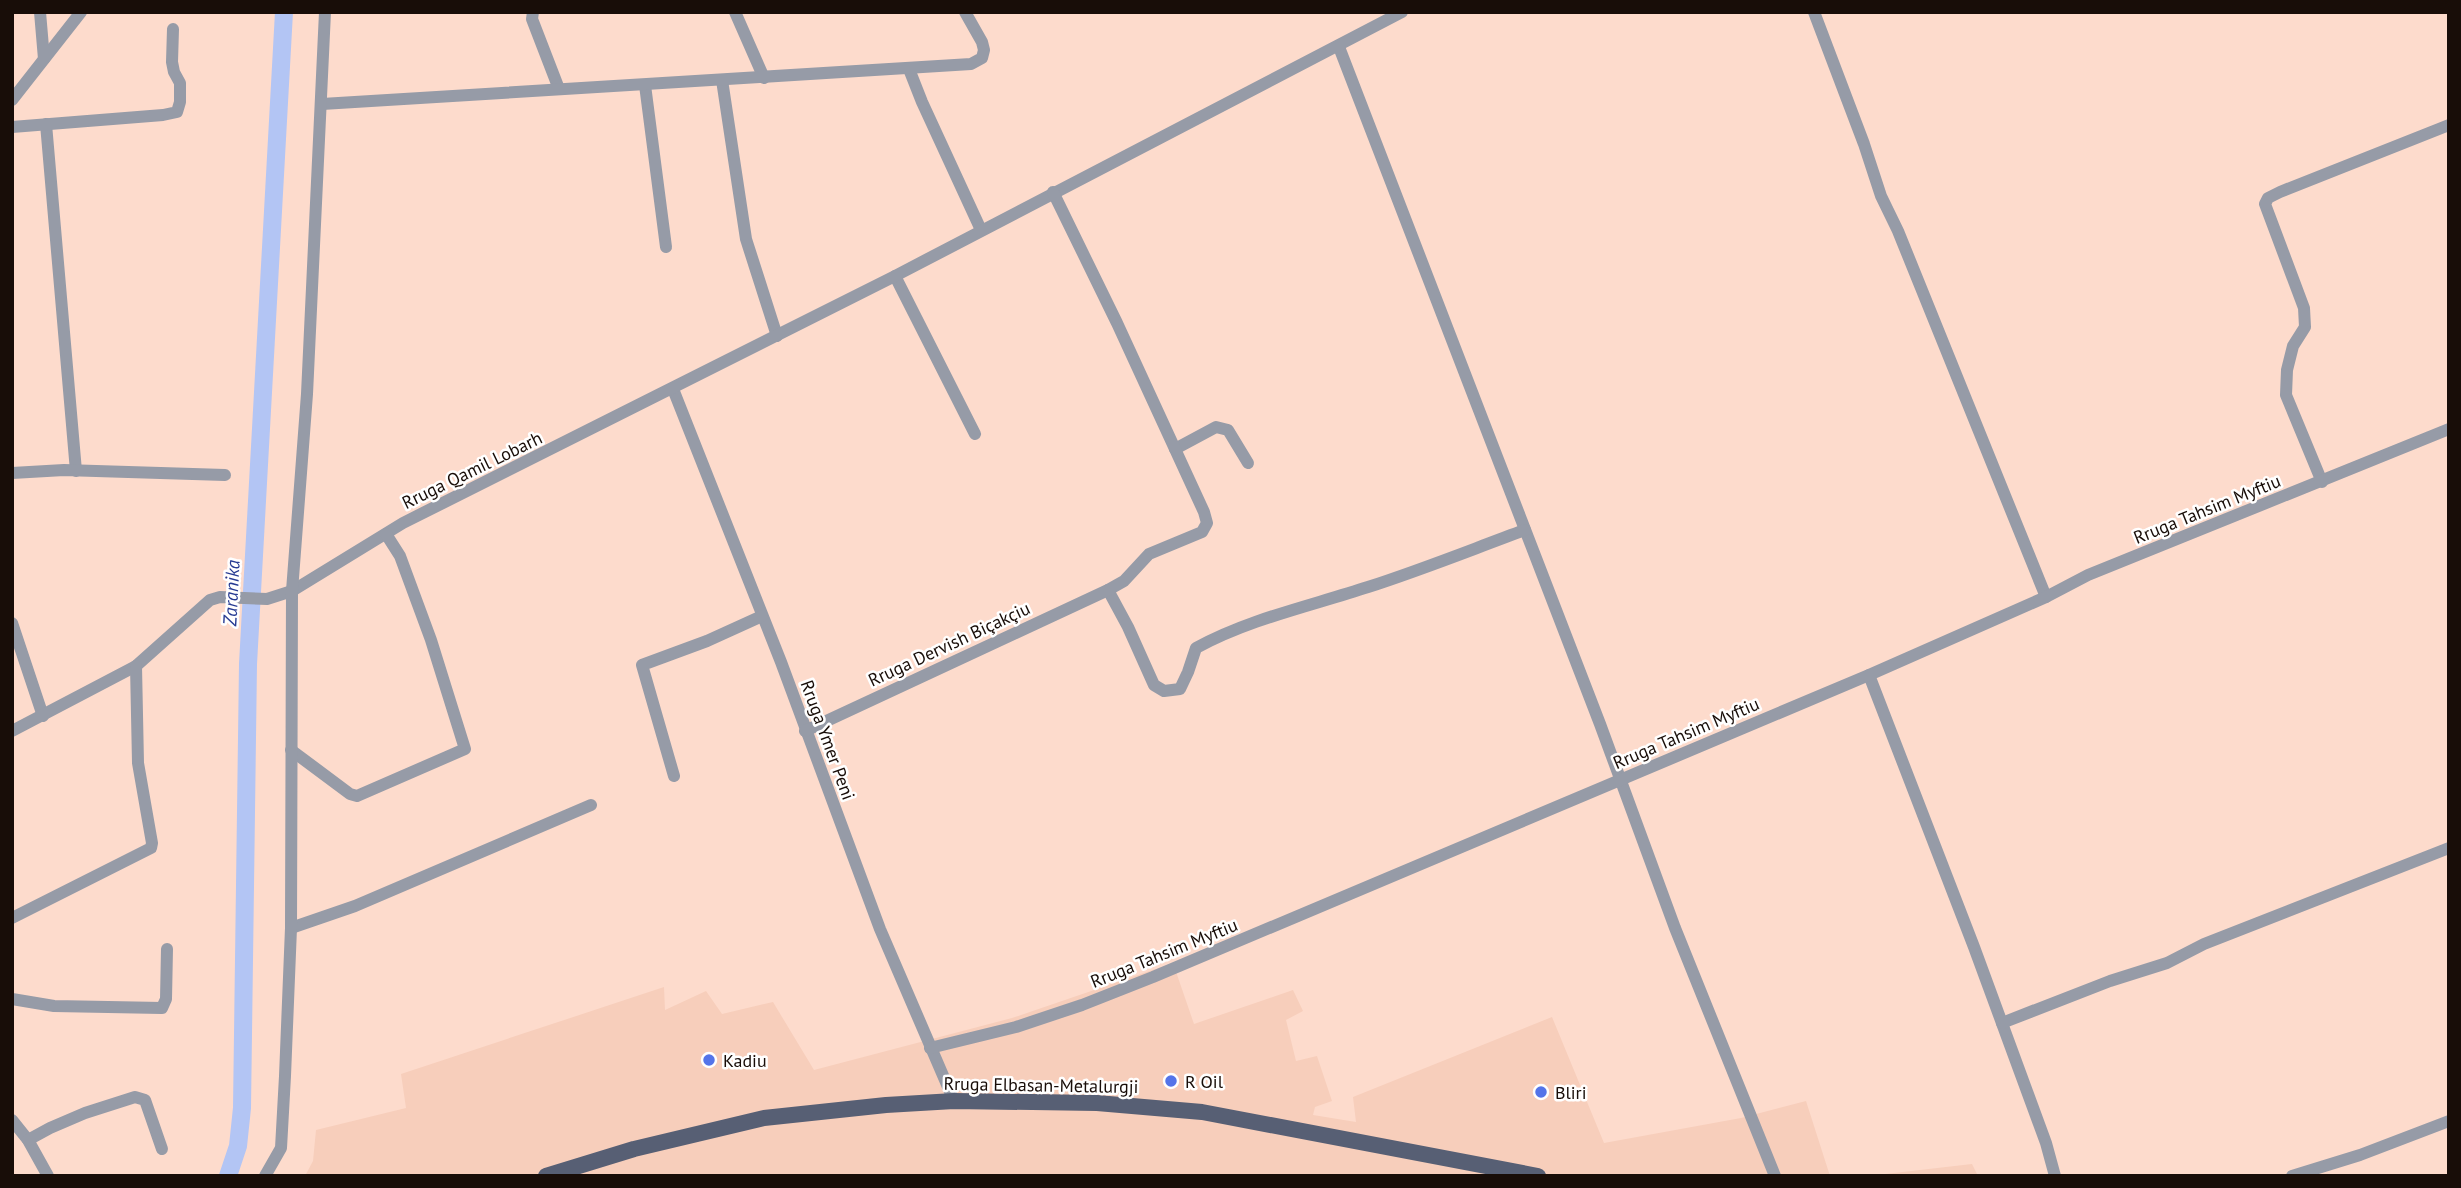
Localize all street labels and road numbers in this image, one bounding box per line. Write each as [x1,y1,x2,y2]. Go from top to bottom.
street label: Rruga Qamil Lobarh [398,426,546,514]
street label: Rruga Tahsim Myftiu [2130,469,2284,549]
street label: Rruga Dervish Biçakçiu [864,596,1034,692]
street label: Rruga Ymer Peni [796,677,860,803]
street label: Rruga Tahsim Myftiu [1609,692,1763,774]
street label: Rruga Tahsim Myftiu [1087,913,1241,993]
street label: Rruga Elbasan-Metalurgji [943,1072,1139,1098]

